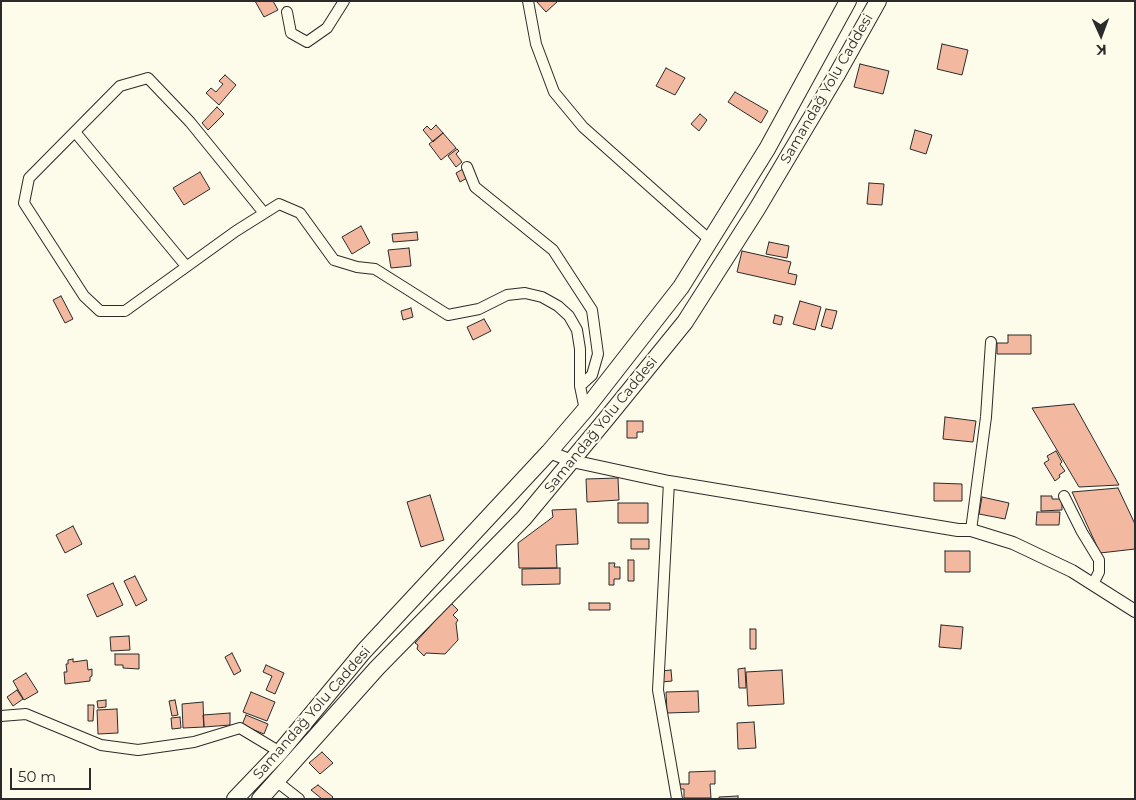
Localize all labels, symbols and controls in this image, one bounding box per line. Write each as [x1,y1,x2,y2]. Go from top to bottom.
north arrow [1076,10,1126,60]
street label: Samandağ Yolu Caddesi [777,11,877,167]
text: K [1096,41,1107,59]
street label: Samandağ Yolu Caddesi [541,354,661,496]
street label: Samandağ Yolu Caddesi [250,643,374,783]
scale bar [12,758,94,790]
text: 50 m [18,767,56,786]

